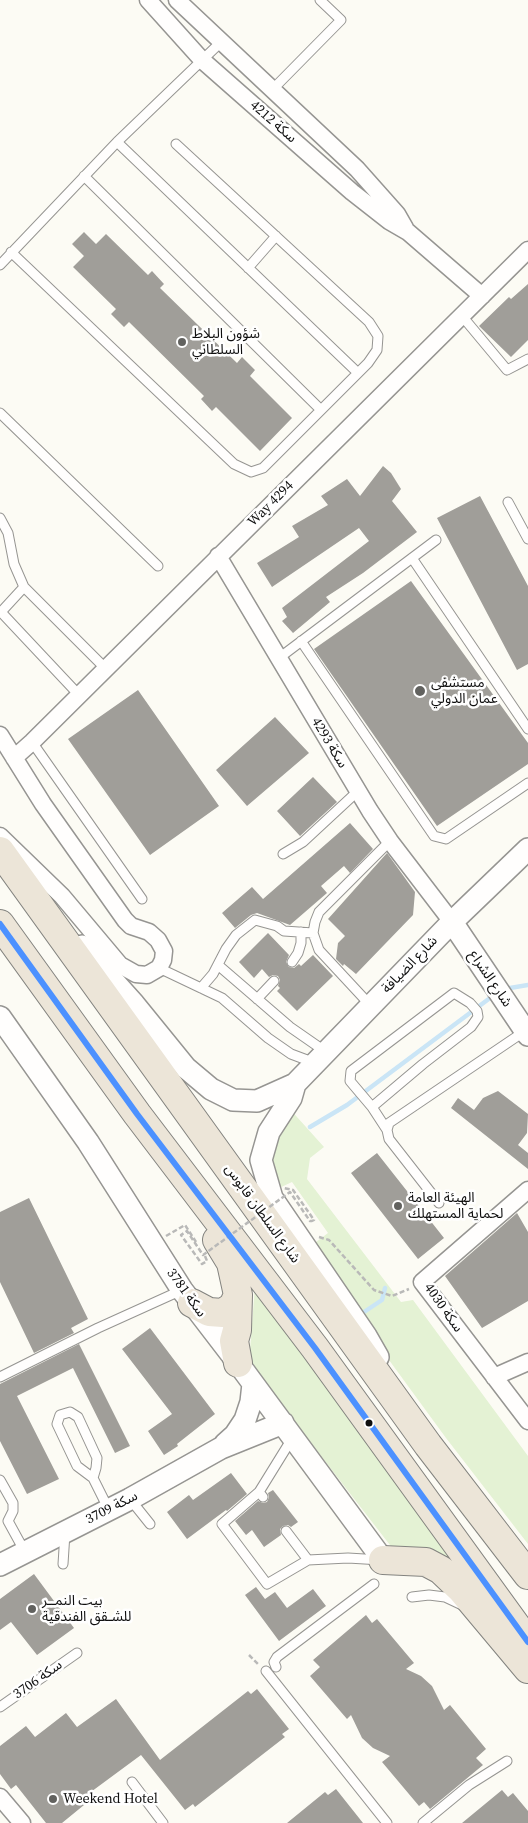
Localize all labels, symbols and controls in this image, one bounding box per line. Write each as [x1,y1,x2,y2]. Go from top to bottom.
street label: سكة 4212 [246,97,300,147]
place label: شؤون البلاط السلطاني [192,326,260,358]
marker: شؤون البلاط السلطاني [176,336,188,348]
street label: Way 4294 [245,478,297,530]
place label: مستشفى عمان الدولي [431,675,498,708]
marker: مستشفى عمان الدولي [413,684,427,698]
street label: سكة 4293 [307,715,351,771]
street label: شارع الضيافة [379,933,441,997]
street label: شارع الشراع [465,947,515,1011]
street label: شارع السلطان قابوس [220,1161,304,1267]
place label: الهيئة العامة لحماية المستهلك [408,1190,503,1222]
marker: الهيئة العامة لحماية المستهلك [392,1200,404,1212]
street label: سكة 3781 [163,1265,209,1321]
street label: سكة 4030 [420,1280,466,1336]
unlabelled marker [364,1418,374,1428]
street label: سكة 3709 [83,1488,141,1528]
place label: بيت النمــر للشـقق الفندقية [42,1593,131,1625]
marker: بيت النمــر للشـقق الفندقية [26,1603,38,1615]
street label: سكة 3706 [10,1657,66,1703]
place label: Weekend Hotel [63,1791,158,1807]
marker: Weekend Hotel [47,1793,59,1805]

